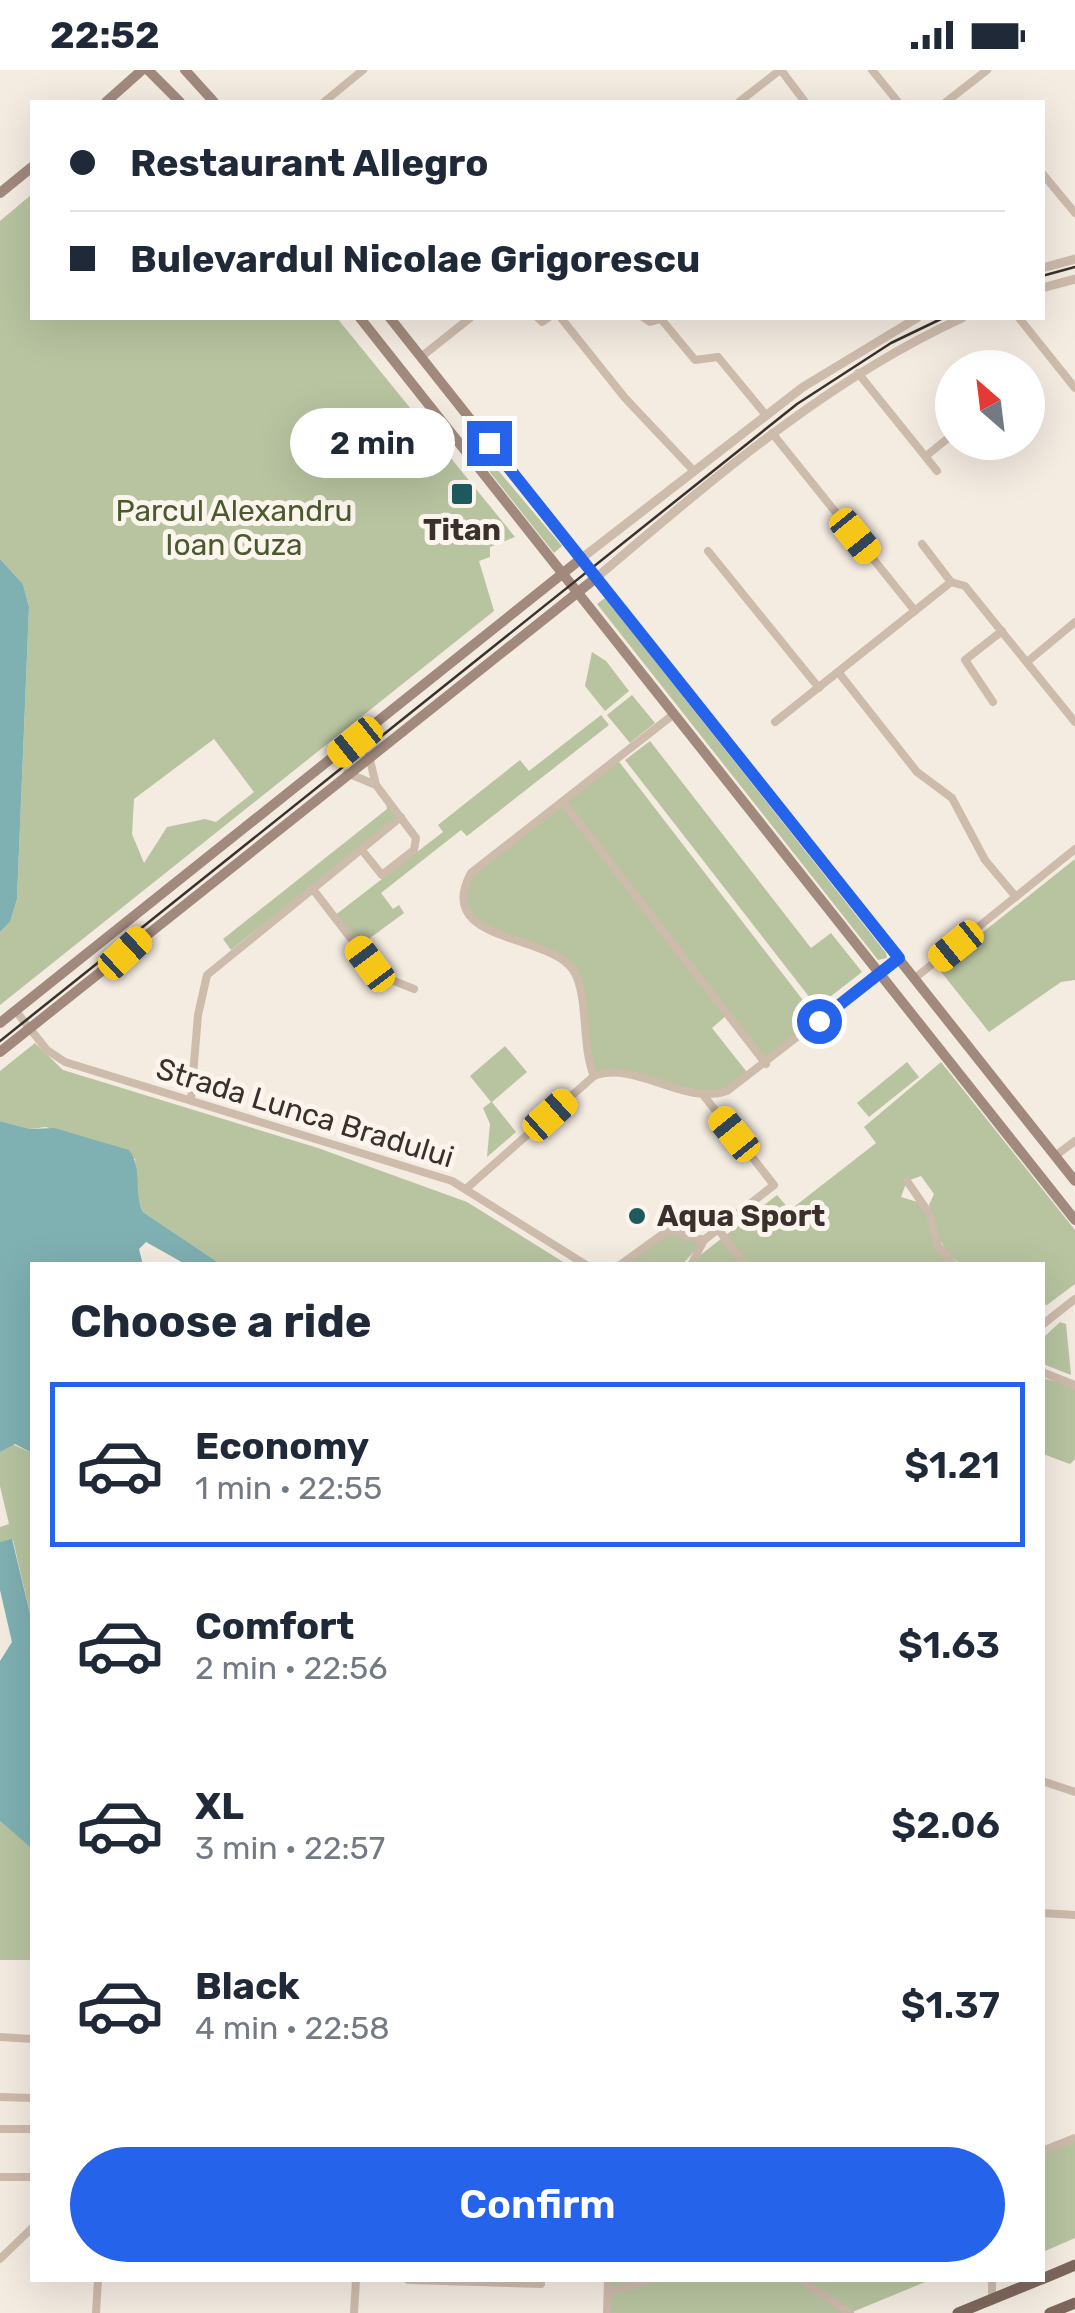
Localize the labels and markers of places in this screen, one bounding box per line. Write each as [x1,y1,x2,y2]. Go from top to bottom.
marker: Titan [449,481,475,507]
place label: Titan [423,512,501,548]
place label: Aqua Sport [657,1198,825,1234]
marker: Aqua Sport [626,1205,648,1227]

